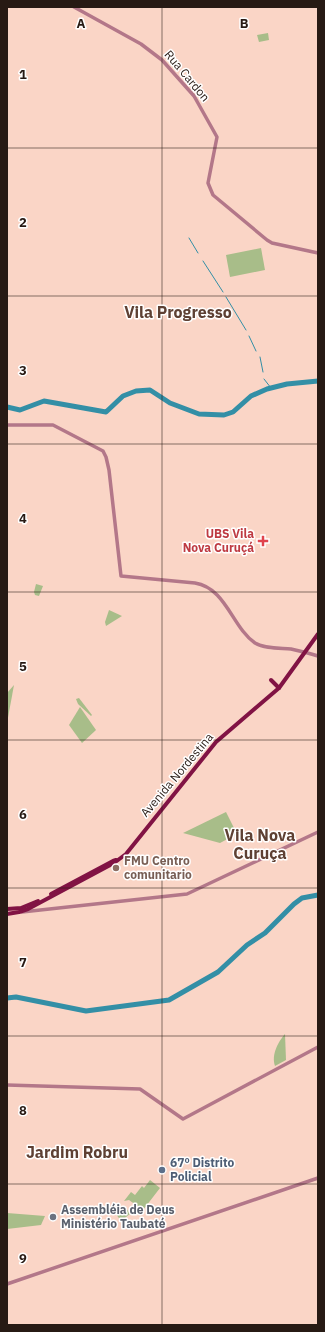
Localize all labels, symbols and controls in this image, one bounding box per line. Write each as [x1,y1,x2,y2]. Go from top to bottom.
text: A [77,15,86,32]
text: B [240,15,249,32]
street label: Rua Cardon [162,47,213,104]
text: 1 [19,66,27,83]
text: 2 [19,214,27,231]
district label: Vila Progresso [124,302,232,322]
text: 3 [19,362,27,379]
text: 4 [19,510,27,527]
place label: UBS Vila Nova Curuçá [183,526,254,555]
marker: UBS Vila Nova Curuçá [257,535,269,547]
text: 5 [19,658,27,675]
street label: Avenida Nordestina [137,729,217,820]
text: 6 [19,806,27,823]
district label: Vila Nova Curuça [225,825,295,863]
place label: FMU Centro comunitario [124,853,192,882]
marker: FMU Centro comunitario [111,863,121,873]
text: 7 [19,954,27,971]
text: 8 [19,1102,27,1119]
district label: Jardim Robru [26,1142,128,1162]
place label: 67º Distrito Policial [170,1155,235,1184]
marker: 67º Distrito Policial [157,1165,167,1175]
place label: Assembléia de Deus Ministério Taubaté [61,1202,175,1231]
marker: Assembléia de Deus Ministério Taubaté [48,1212,58,1222]
text: 9 [19,1250,27,1267]

